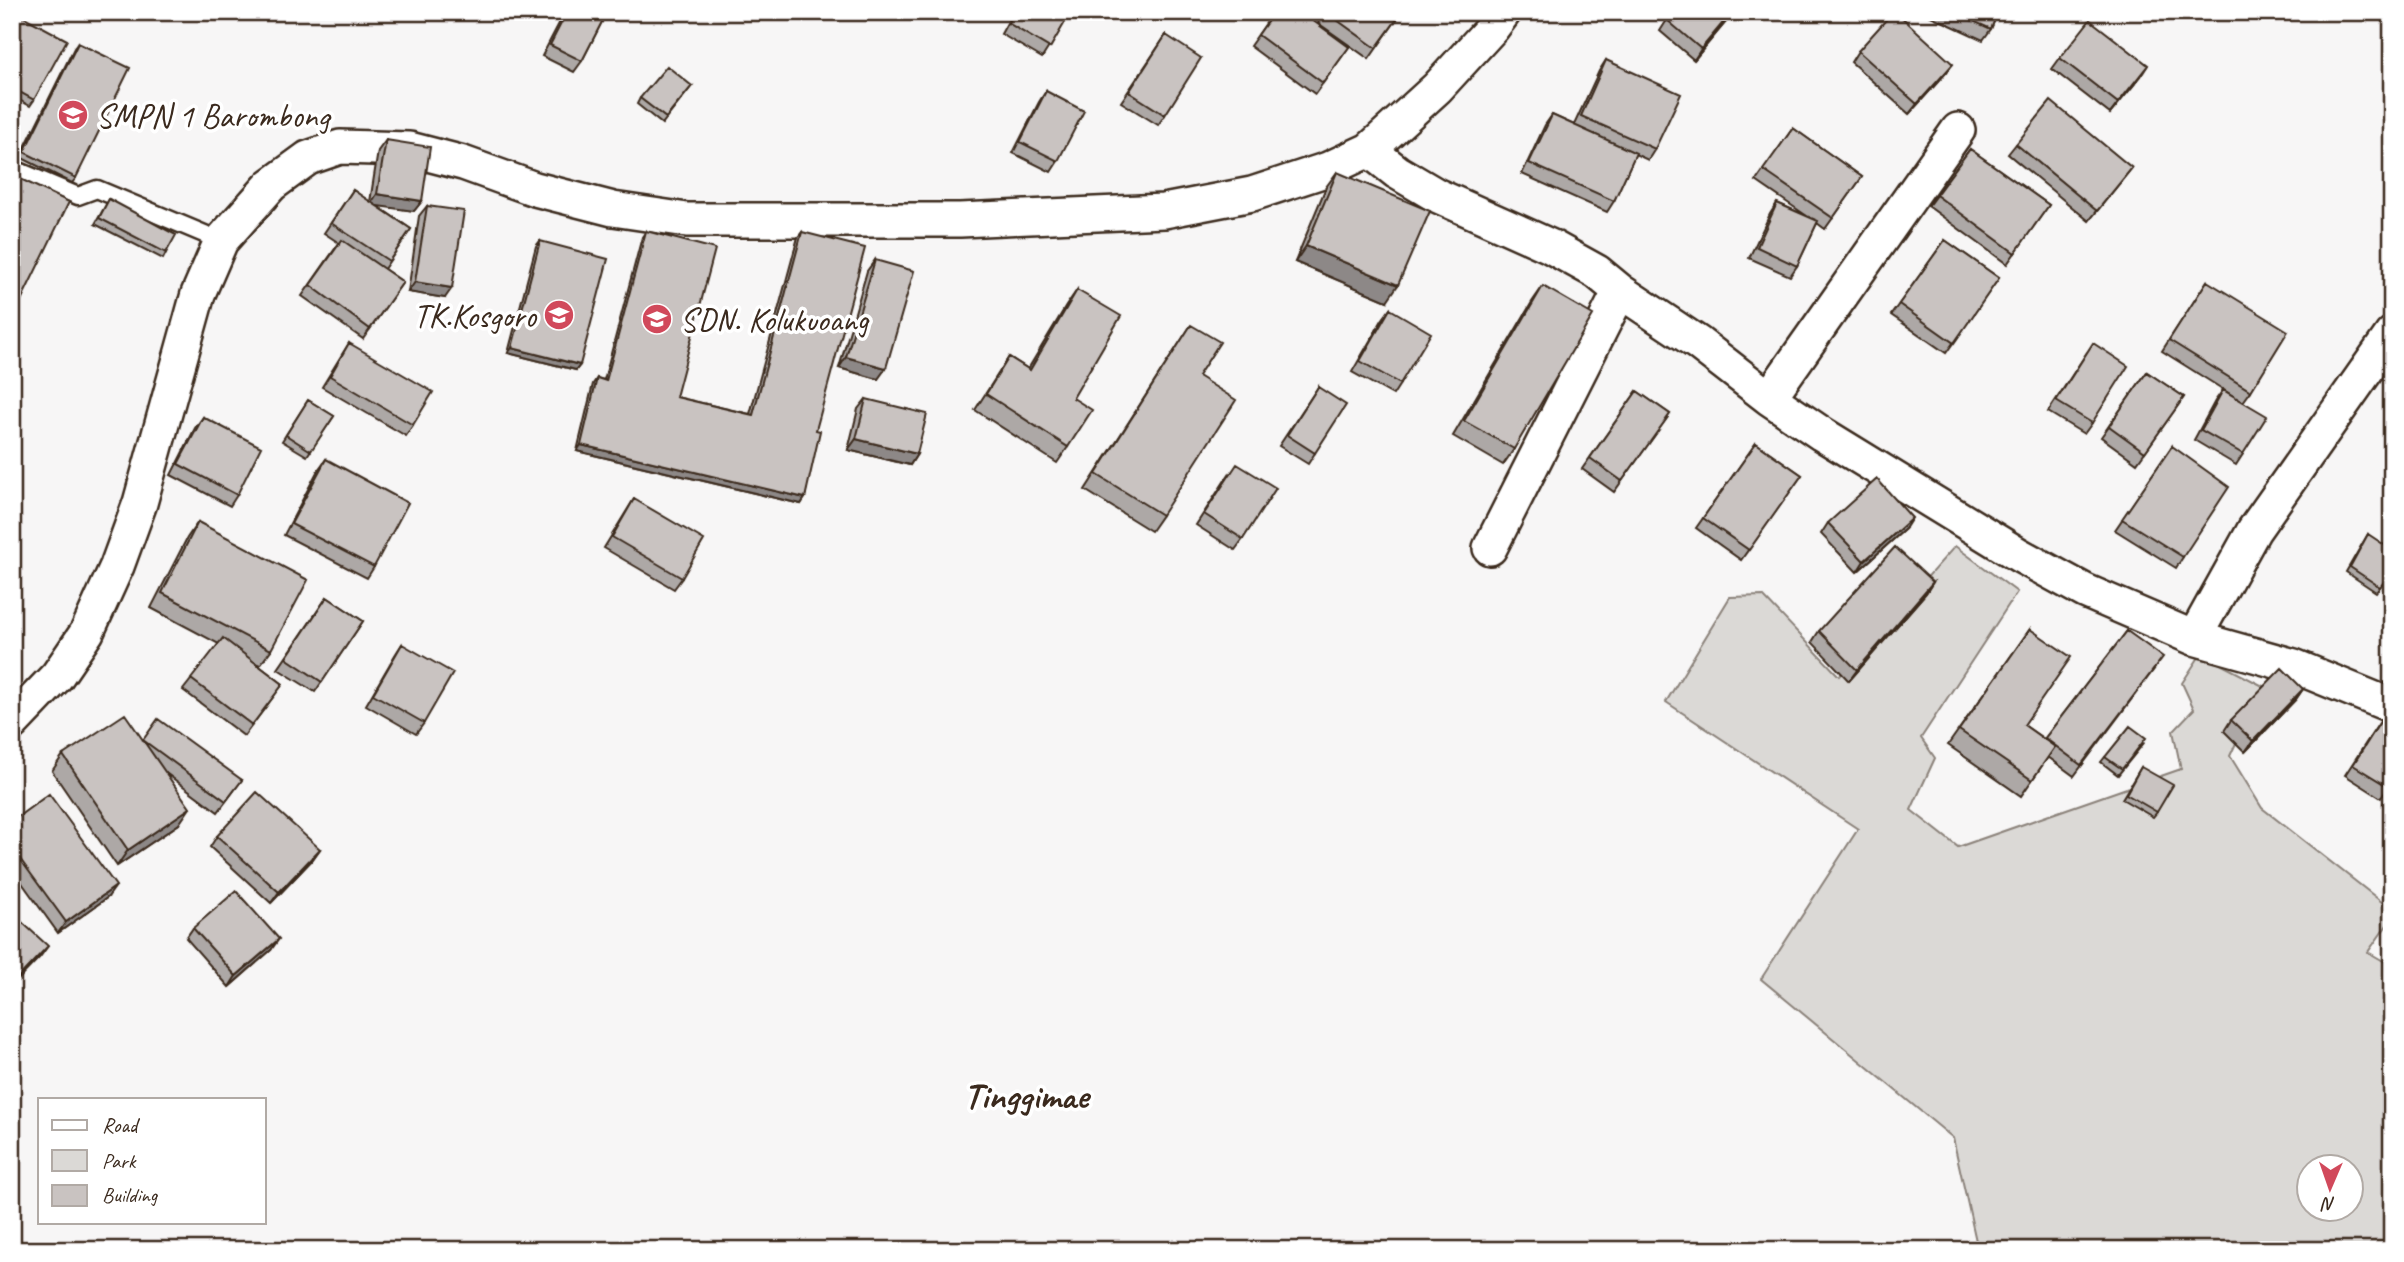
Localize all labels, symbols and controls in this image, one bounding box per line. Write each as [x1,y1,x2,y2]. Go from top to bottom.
place label: SMPN 1 Barombong [96,95,331,137]
school or university icon: SMPN 1 Barombong [56,98,90,132]
place label: TK.Kosgoro [413,295,537,337]
school or university icon: TK.Kosgoro [542,298,576,332]
place label: SDN. Kolukuoang [680,299,870,341]
school or university icon: SDN. Kolukuoang [640,302,674,336]
district label: Tinggimae [964,1072,1092,1119]
legend [38,1098,266,1224]
text: Road [102,1112,141,1138]
text: Park [102,1148,137,1174]
north arrow [2296,1154,2366,1224]
text: Building [102,1182,159,1208]
text: N [2320,1192,2336,1216]

